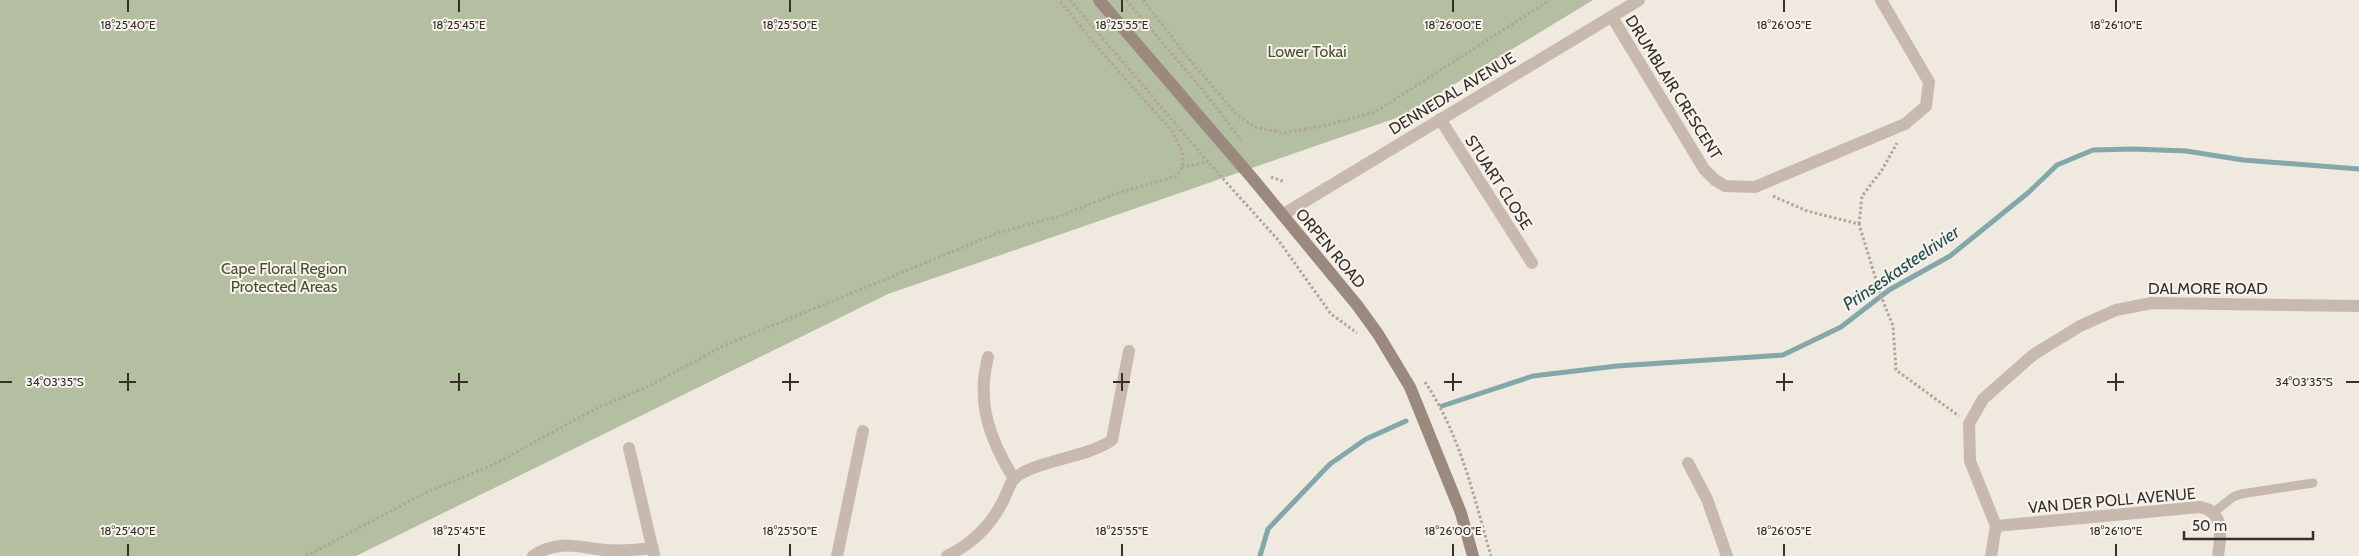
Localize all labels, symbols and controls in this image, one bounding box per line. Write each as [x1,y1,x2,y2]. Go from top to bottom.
street label: DRUMBLAIR CRESCENT [1621,12,1726,163]
text: 18°25'40"E [100,17,156,32]
text: 18°25'45"E [432,17,486,32]
text: 18°25'50"E [763,17,818,32]
text: 18°25'55"E [1095,17,1149,32]
text: 18°26'00"E [1424,17,1482,32]
text: 18°26'05"E [1756,17,1812,32]
text: 18°26'10"E [2090,17,2143,32]
park label: Lower Tokai [1267,42,1347,61]
street label: DENNEDAL AVENUE [1386,48,1519,139]
street label: STUART CLOSE [1461,132,1536,233]
street label: ORPEN ROAD [1292,205,1369,292]
water label: Prinseskasteelrivier [1838,220,1965,315]
park label: Cape Floral Region Protected Areas [221,259,347,296]
street label: DALMORE ROAD [2148,279,2268,298]
text: 34°03'35"S [26,374,84,389]
text: 34°03'35"S [2275,374,2333,389]
street label: VAN DER POLL AVENUE [2028,484,2197,517]
scale bar [2184,508,2313,540]
text: 50 m [2192,517,2227,535]
text: 18°25'40"E [100,523,156,538]
text: 18°25'45"E [432,523,486,538]
text: 18°25'50"E [763,523,818,538]
text: 18°25'55"E [1095,523,1149,538]
text: 18°26'00"E [1424,523,1482,538]
text: 18°26'05"E [1756,523,1812,538]
text: 18°26'10"E [2090,523,2143,538]

